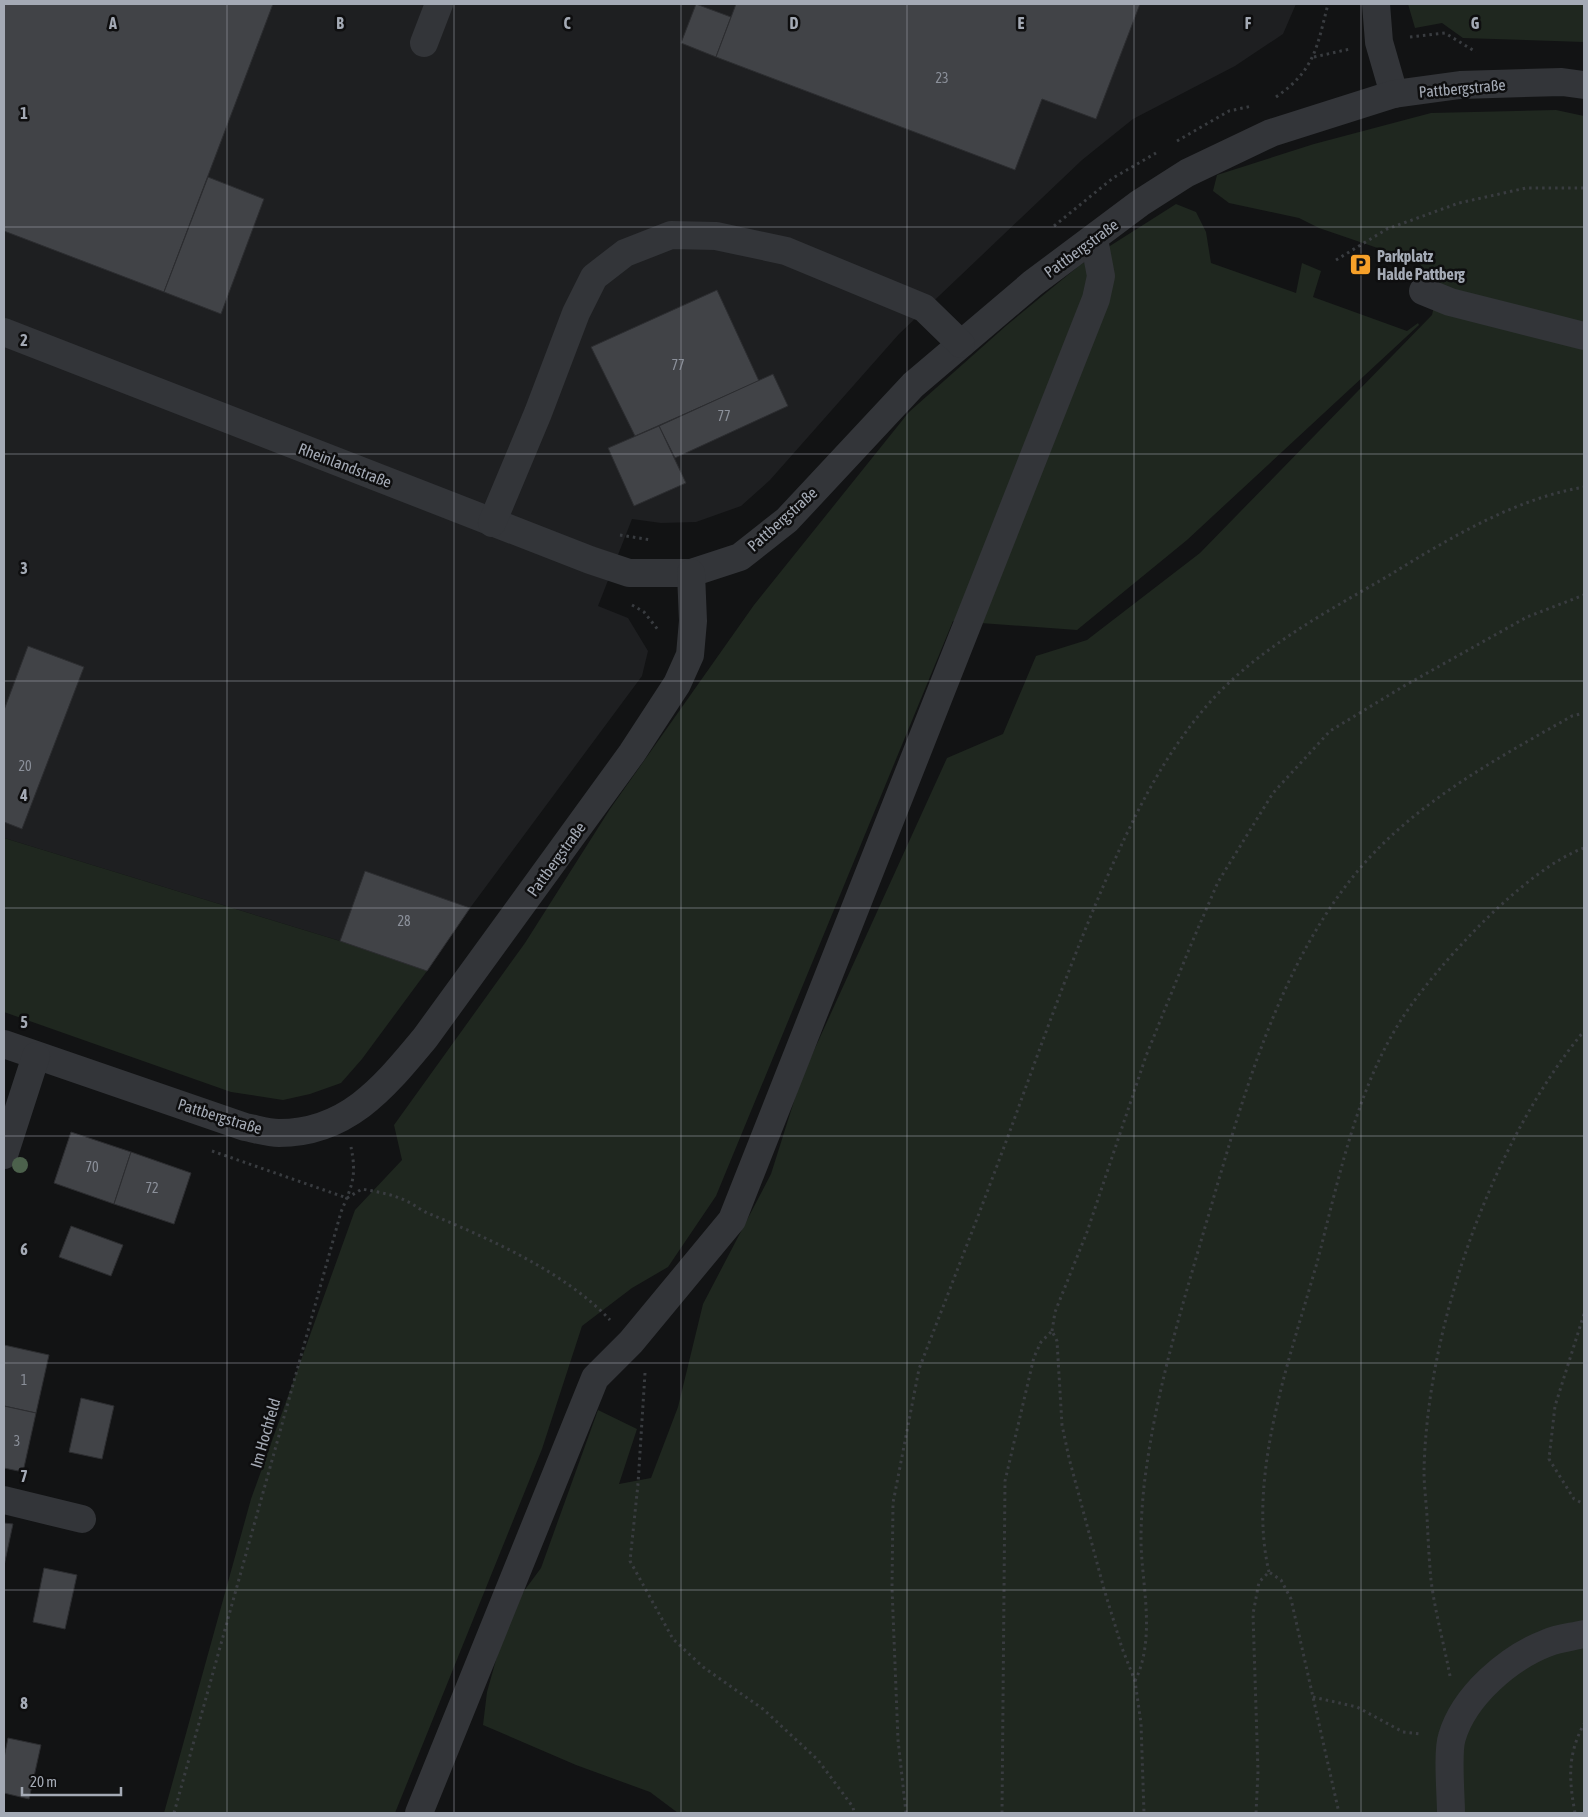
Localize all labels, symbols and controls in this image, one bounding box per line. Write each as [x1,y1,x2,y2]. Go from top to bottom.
text: A [108,14,117,32]
text: B [336,14,344,32]
text: C [563,14,571,32]
text: D [790,14,799,32]
text: E [1018,14,1025,32]
text: F [1245,14,1252,32]
text: G [1471,14,1480,32]
house number: 23 [935,70,949,86]
street label: Pattbergstraße [1418,75,1506,102]
text: 1 [20,104,28,122]
street label: Pattbergstraße [1041,215,1122,282]
place label: Parkplatz Halde Pattberg [1377,247,1465,283]
parking icon: Parkplatz Halde Pattberg [1349,253,1373,277]
text: 2 [20,331,28,349]
house number: 77 [671,357,685,373]
house number: 77 [717,408,731,424]
street label: Rheinlandstraße [296,439,394,491]
street label: Pattbergstraße [744,483,821,556]
text: 3 [20,559,28,577]
house number: 20 [18,758,32,774]
text: 4 [19,786,28,804]
street label: Pattbergstraße [523,819,590,900]
house number: 28 [397,913,411,929]
text: 5 [20,1013,28,1031]
street label: Pattbergstraße [175,1095,264,1138]
house number: 70 [85,1159,99,1175]
house number: 72 [145,1180,159,1196]
text: 6 [20,1240,28,1258]
house number: 1 [21,1372,27,1388]
street label: Im Hochfeld [246,1396,284,1470]
house number: 3 [14,1433,20,1449]
text: 7 [20,1467,28,1485]
text: 8 [20,1694,28,1712]
scale bar [22,1764,121,1796]
text: 20 m [30,1773,57,1790]

